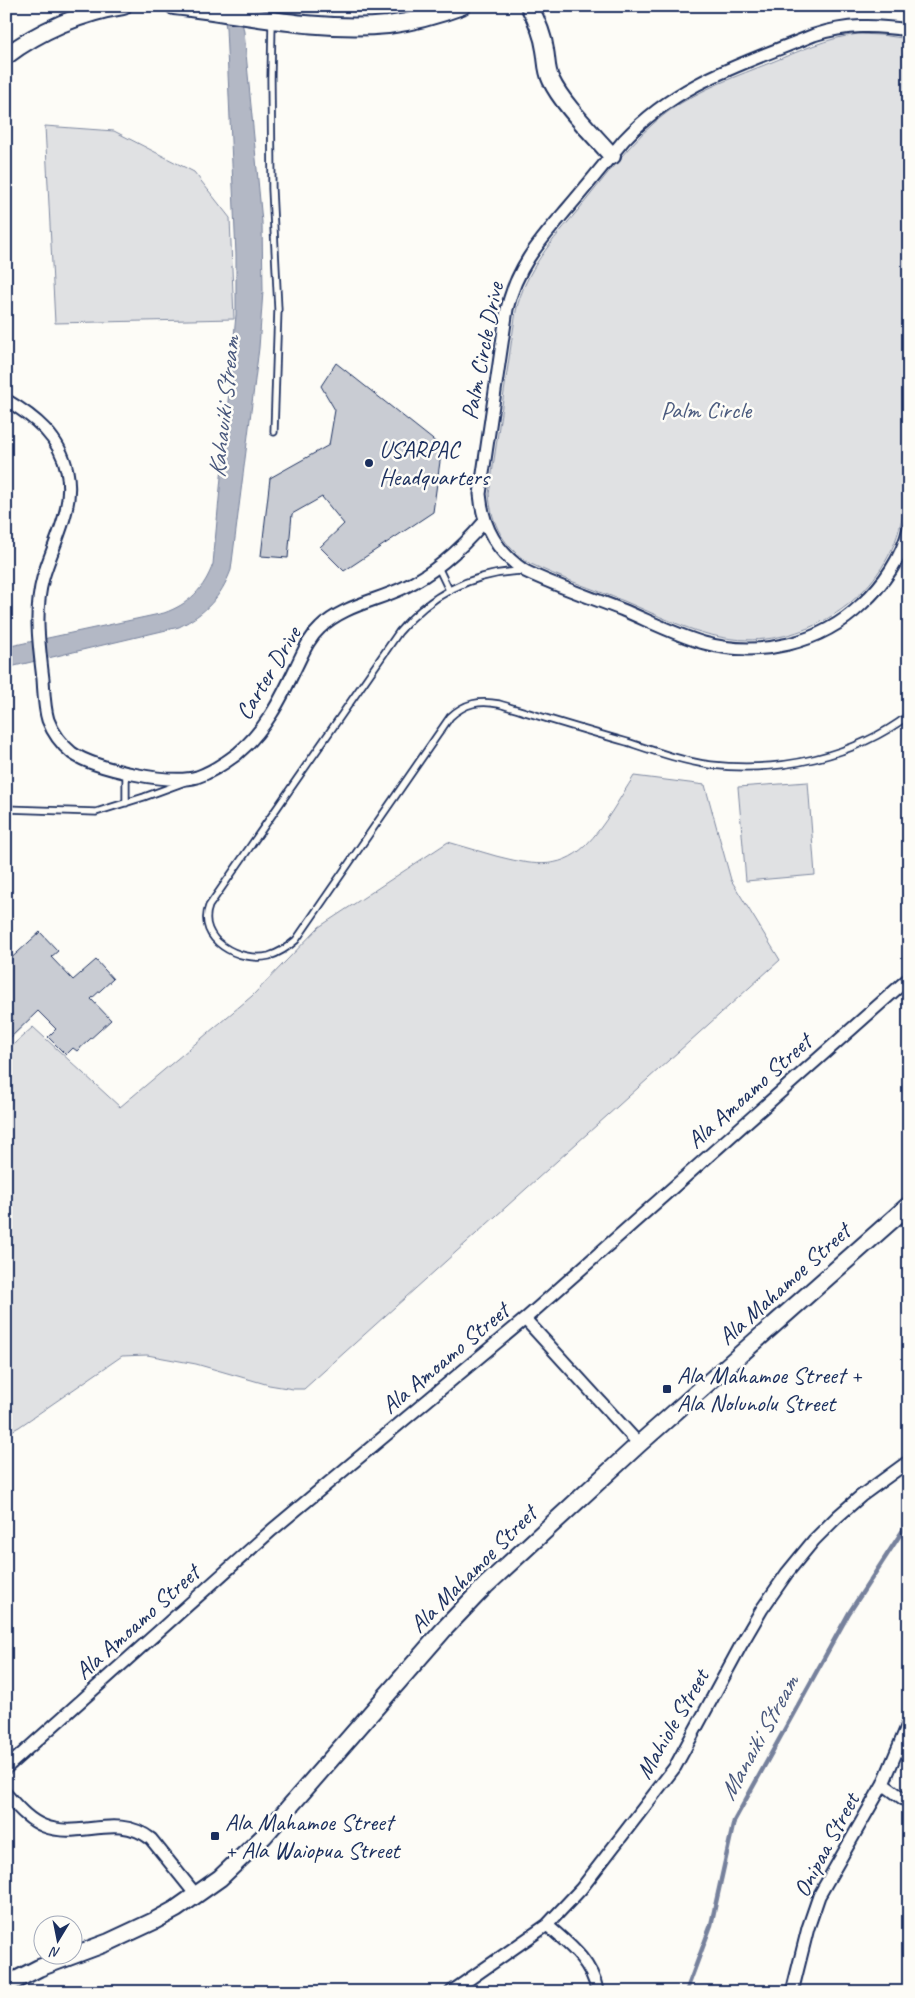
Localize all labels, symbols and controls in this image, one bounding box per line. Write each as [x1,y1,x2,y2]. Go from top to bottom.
street label: Palm Circle Drive [454,278,510,422]
water label: Kahauiki Stream [201,332,248,479]
park label: Palm Circle [661,395,753,425]
place label: USARPAC Headquarters [379,434,491,492]
marker: USARPAC Headquarters [363,457,375,469]
street label: Carter Drive [228,619,309,725]
street label: Ala Amoamo Street [680,1025,820,1155]
street label: Ala Mahamoe Street [712,1215,859,1351]
street label: Ala Amoamo Street [375,1294,517,1420]
place label: Ala Mahamoe Street + Ala Nolunolu Street [677,1360,863,1418]
marker: Ala Mahamoe Street + Ala Nolunolu Street [661,1383,673,1395]
street label: Ala Mahamoe Street [403,1497,545,1639]
street label: Ala Amoamo Street [68,1556,208,1686]
street label: Mahiole Street [629,1662,716,1784]
water label: Manaiki Stream [711,1667,808,1806]
street label: Onipaa Street [786,1786,867,1902]
place label: Ala Mahamoe Street + Ala Waiopua Street [225,1807,401,1865]
marker: Ala Mahamoe Street + Ala Waiopua Street [209,1830,221,1842]
north arrow [32,1916,82,1966]
text: N [48,1943,62,1961]

